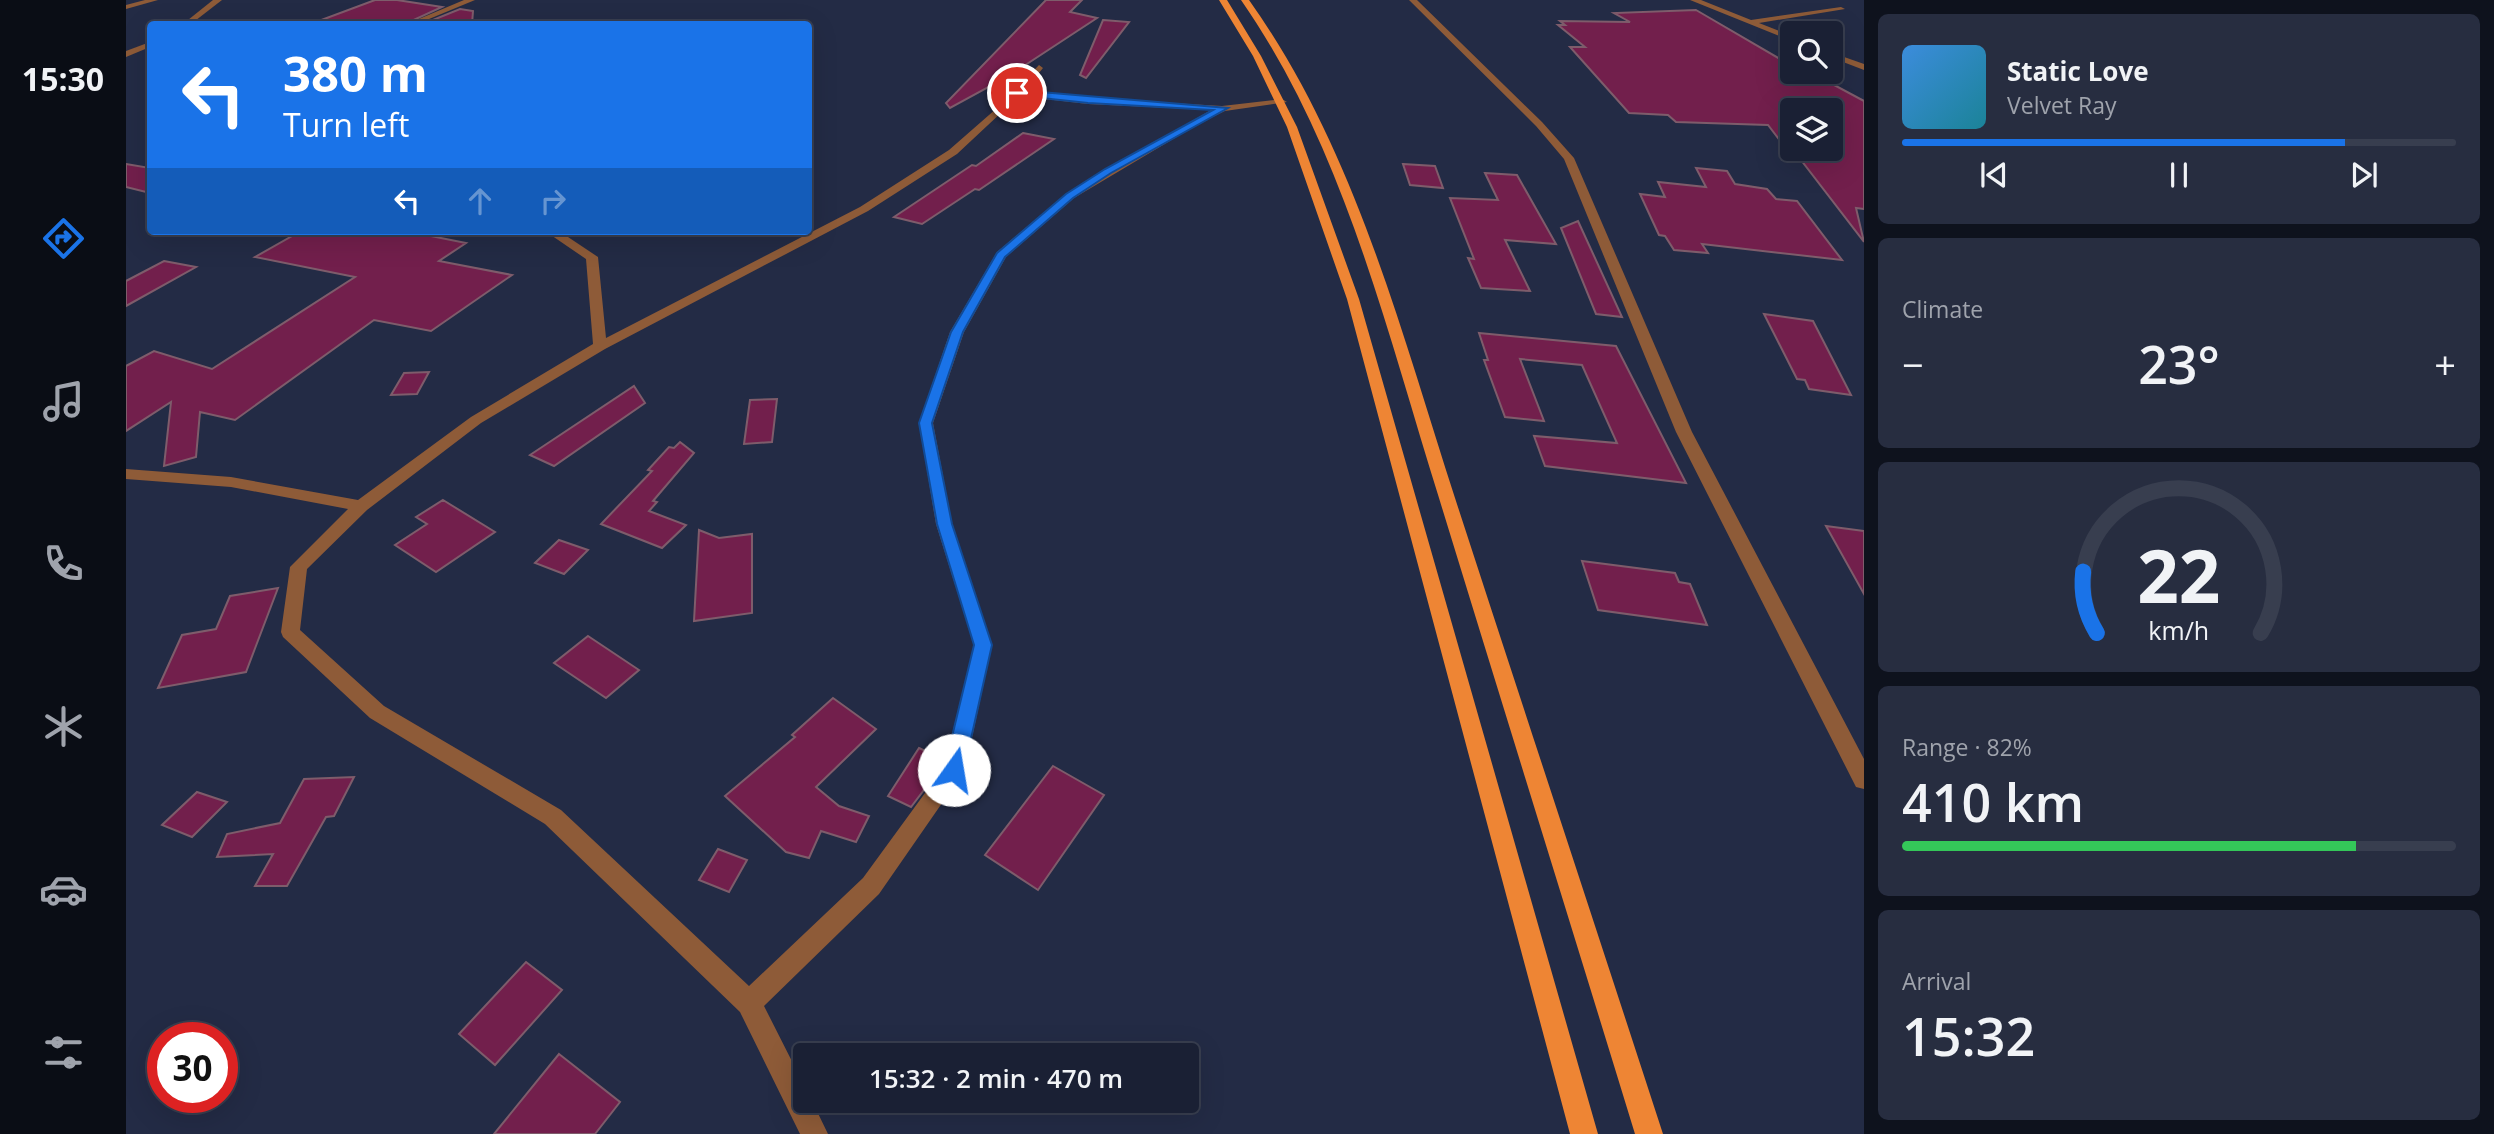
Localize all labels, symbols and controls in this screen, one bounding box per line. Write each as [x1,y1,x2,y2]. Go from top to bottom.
map controls [1780,21,1843,161]
button: search [1780,21,1843,84]
text: 380 m [283,40,428,106]
icon: left [168,49,259,140]
text: Static Love [2007,53,2149,89]
text: 15:30 [22,57,104,100]
pin [987,63,1047,123]
icon: arrive [998,74,1036,112]
text: Velvet Ray [2007,89,2117,121]
button: layers [1780,98,1843,161]
text: Turn left [283,103,409,146]
icon: previous [1975,156,2013,194]
icon: pause [2160,156,2198,194]
icon: next [2345,156,2383,194]
icon: left [388,182,426,220]
icon: ahead [461,182,499,220]
icon: right [534,182,572,220]
icon: directions [39,214,88,263]
text: Climate [1902,293,1983,325]
text: 23° [2138,328,2220,399]
text: − [1902,338,1924,390]
text: + [2434,338,2456,390]
icon: music [39,377,88,426]
text: 22 [2137,525,2221,624]
icon: phone [39,539,88,588]
text: km/h [2149,613,2209,647]
icon: climate [39,702,88,751]
text: Range · 82% [1902,731,2032,763]
position arrow [917,733,991,807]
text: 410 km [1902,766,2084,837]
icon: car [39,865,88,914]
text: Arrival [1902,965,1971,997]
text: 15:32 [1902,1000,2035,1071]
speed limit sign: 30 [147,1022,238,1113]
icon: filters [39,1028,88,1077]
text: 15:32 · 2 min · 470 m [869,1060,1123,1096]

